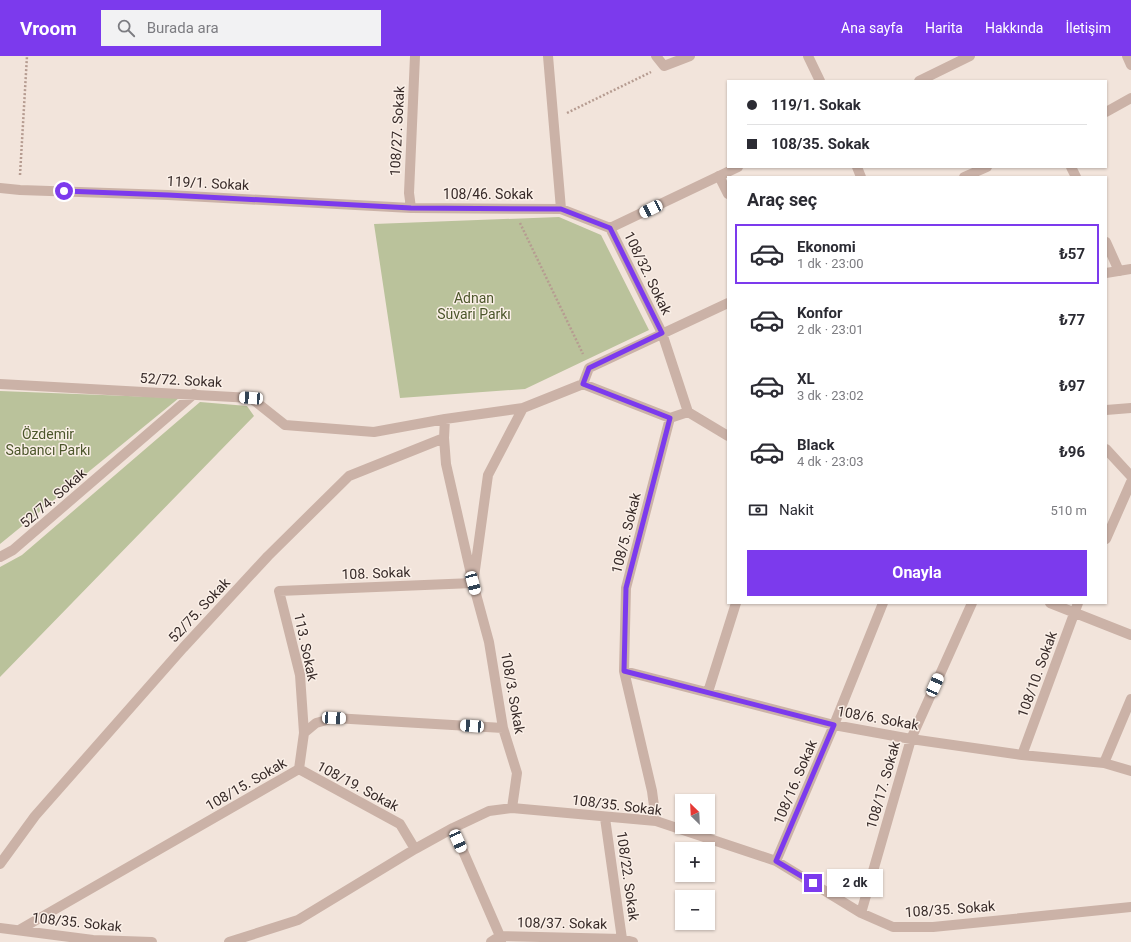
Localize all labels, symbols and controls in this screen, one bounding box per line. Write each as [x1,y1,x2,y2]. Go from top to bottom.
search box [101,10,381,46]
text: Vroom [20,17,77,40]
icon: search [115,17,137,39]
text: Burada ara [147,19,219,37]
text: Ana sayfa [841,20,903,36]
text: Harita [925,20,963,36]
text: Hakkında [985,20,1043,36]
text: İletişim [1065,20,1111,36]
street label: 108/27. Sokak [387,85,407,177]
text: 119/1. Sokak [771,96,861,114]
text: 108/35. Sokak [771,135,869,153]
street label: 119/1. Sokak [166,173,251,193]
route start [55,182,73,200]
street label: 108/46. Sokak [443,186,534,202]
text: Araç seç [747,189,817,210]
car [638,198,664,220]
street label: 108/32. Sokak [621,229,675,318]
icon: car [749,236,785,272]
text: Ekonomi [797,238,856,256]
text: ₺57 [1059,245,1085,263]
text: 1 dk · 23:00 [797,256,864,271]
park label: Adnan Süvari Parkı [437,290,511,322]
icon: car [749,302,785,338]
text: Konfor [797,304,843,322]
text: ₺77 [1059,311,1085,329]
text: 2 dk · 23:01 [797,322,864,337]
icon: car [749,368,785,404]
street label: 52/72. Sokak [139,370,224,390]
text: XL [797,370,815,388]
text: ₺97 [1059,377,1085,395]
text: 3 dk · 23:02 [797,388,864,403]
car [239,391,263,405]
park label: Özdemir Sabancı Parkı [5,426,91,458]
icon: car [749,434,785,470]
text: Black [797,436,834,454]
text: ₺96 [1059,443,1085,461]
text: 4 dk · 23:03 [797,454,864,469]
street label: 52/74. Sokak [17,464,90,531]
street label: 108/5. Sokak [608,490,644,575]
icon: cash [747,499,769,521]
text: Nakit [779,501,814,519]
text: 510 m [1050,503,1087,518]
button: Onayla [747,550,1087,596]
street label: 108. Sokak [341,564,412,582]
car [464,570,482,596]
street label: 52/75. Sokak [165,574,234,646]
street label: 113. Sokak [291,612,321,683]
street label: 108/10. Sokak [1014,628,1060,719]
street label: 108/3. Sokak [498,651,528,736]
car [925,672,945,698]
street label: 108/6. Sokak [836,703,921,733]
car [322,711,346,725]
car [460,719,484,733]
street label: 108/16. Sokak [770,736,820,827]
street label: 108/17. Sokak [863,738,903,831]
street label: 108/15. Sokak [203,754,290,814]
street label: 108/19. Sokak [314,758,402,815]
street label: 108/35. Sokak [571,792,664,819]
north arrow [675,794,715,834]
map controls [675,794,715,930]
car [448,828,468,854]
street label: 108/22. Sokak [614,830,642,923]
button: + [675,842,715,882]
callout: 2 dk [827,869,883,897]
route end [804,874,822,892]
text: 2 dk [843,875,867,890]
button: − [675,890,715,930]
street label: 108/35. Sokak [904,898,997,920]
street label: 108/35. Sokak [31,909,124,935]
street label: 108/37. Sokak [517,914,608,932]

